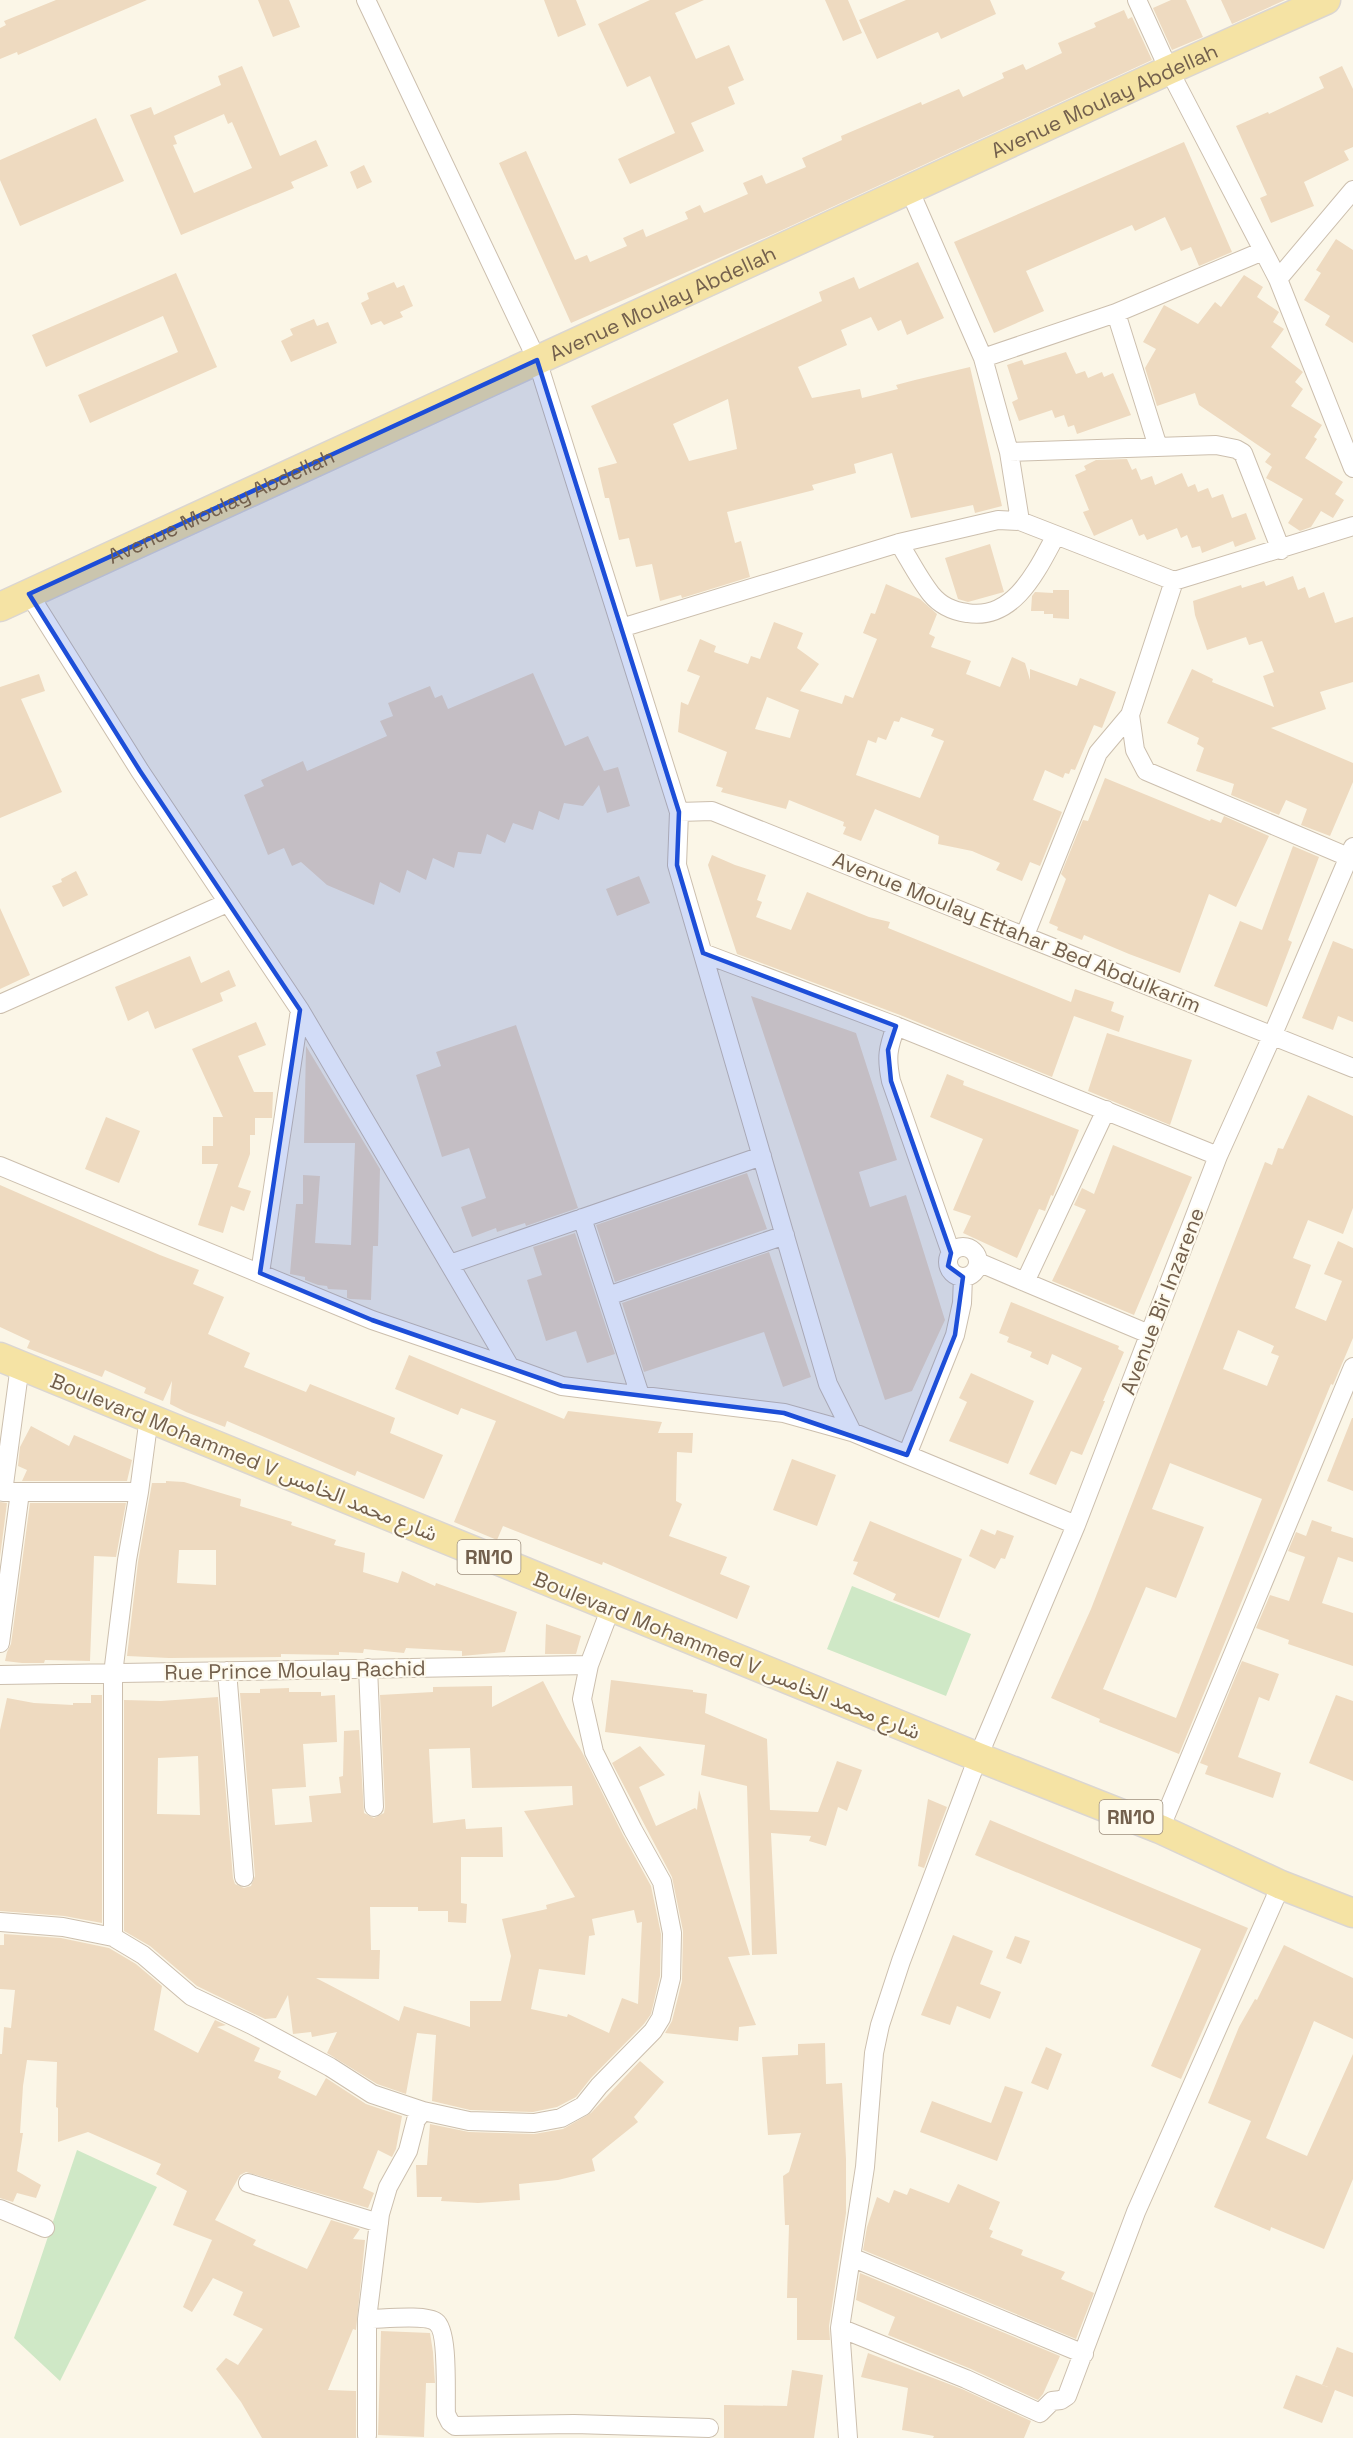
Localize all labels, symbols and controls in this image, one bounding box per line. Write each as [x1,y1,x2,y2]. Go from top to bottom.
street label: Avenue Moulay Abdellah [986,37,1222,164]
street label: Avenue Moulay Abdellah [545,239,780,366]
street label: Avenue Moulay Abdellah [103,442,338,569]
street label: Avenue Moulay Ettahar Bed Abdulkarim [829,846,1205,1018]
street label: Avenue Bir Inzarene [1114,1204,1210,1398]
street label: Boulevard Mohammed V شارع محمد الخامس [46,1367,441,1549]
road number: RN10 [458,1540,520,1574]
street label: Boulevard Mohammed V شارع محمد الخامس [529,1565,924,1747]
street label: Rue Prince Moulay Rachid [164,1654,426,1686]
road number: RN10 [1100,1800,1162,1834]

